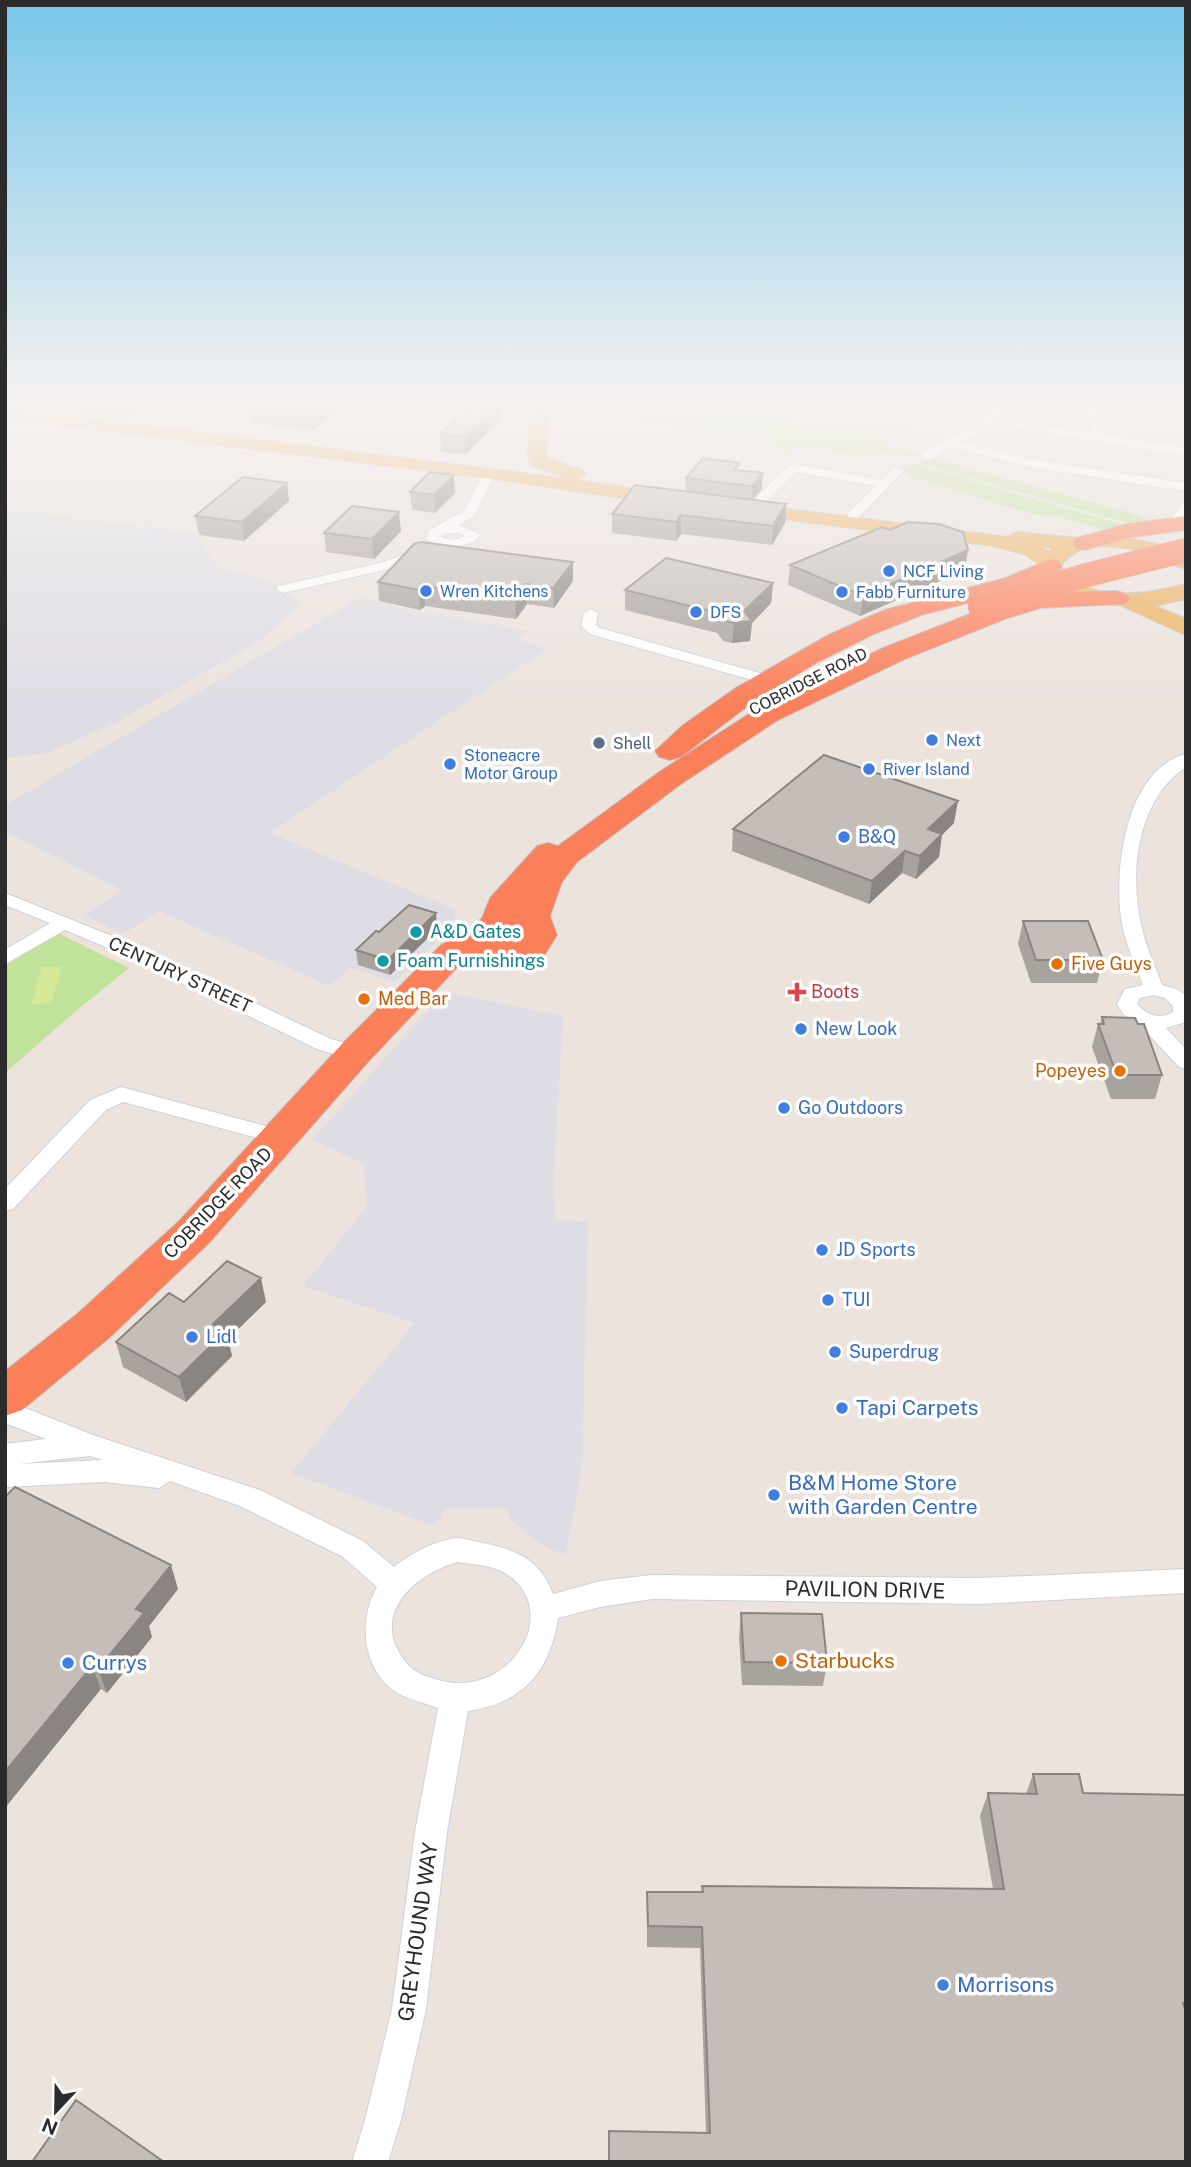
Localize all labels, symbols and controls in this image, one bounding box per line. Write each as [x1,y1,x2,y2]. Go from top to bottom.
place label: NCF Living [903,562,984,581]
marker: NCF Living [881,563,897,579]
place label: Wren Kitchens [440,582,548,601]
marker: Wren Kitchens [418,583,434,599]
place label: Fabb Furniture [856,583,966,602]
marker: Fabb Furniture [834,584,850,600]
place label: DFS [710,603,741,622]
marker: DFS [688,604,704,620]
street label: COBRIDGE ROAD [746,643,870,719]
place label: Next [946,731,981,750]
marker: Next [924,732,940,748]
place label: Shell [613,734,652,753]
marker: Shell [591,735,607,751]
place label: Stoneacre Motor Group [464,746,558,783]
marker: Stoneacre Motor Group [442,756,458,772]
place label: River Island [883,760,970,779]
marker: River Island [861,761,877,777]
place label: B&Q [858,826,896,847]
marker: B&Q [836,829,852,845]
place label: A&D Gates [430,921,521,942]
marker: A&D Gates [408,924,424,940]
street label: CENTURY STREET [105,932,255,1017]
place label: Foam Furnishings [397,950,545,971]
marker: Foam Furnishings [375,953,391,969]
place label: Five Guys [1071,953,1152,974]
marker: Five Guys [1049,956,1065,972]
place label: Boots [811,981,859,1002]
marker: Boots [789,984,805,1000]
place label: Med Bar [378,988,448,1009]
marker: Med Bar [356,991,372,1007]
place label: New Look [815,1018,897,1039]
marker: New Look [793,1021,809,1037]
place label: Popeyes [1035,1060,1106,1081]
marker: Popeyes [1112,1063,1128,1079]
place label: Go Outdoors [798,1097,903,1118]
marker: Go Outdoors [776,1100,792,1116]
street label: COBRIDGE ROAD [159,1143,276,1263]
place label: JD Sports [836,1239,916,1260]
marker: JD Sports [814,1242,830,1258]
place label: TUI [842,1289,870,1310]
marker: TUI [820,1292,836,1308]
place label: Lidl [206,1326,237,1347]
marker: Lidl [184,1329,200,1345]
place label: Superdrug [849,1341,939,1362]
marker: Superdrug [827,1344,843,1360]
place label: Tapi Carpets [856,1395,978,1420]
marker: Tapi Carpets [834,1400,850,1416]
place label: B&M Home Store with Garden Centre [788,1470,978,1519]
marker: B&M Home Store with Garden Centre [766,1487,782,1503]
street label: PAVILION DRIVE [784,1576,946,1603]
place label: Starbucks [795,1648,895,1673]
place label: Currys [82,1650,147,1675]
marker: Starbucks [773,1653,789,1669]
marker: Currys [60,1655,76,1671]
street label: GREYHOUND WAY [393,1841,442,2023]
place label: Morrisons [957,1972,1054,1997]
marker: Morrisons [935,1977,951,1993]
north arrow [21,2076,91,2146]
text: N [39,2114,61,2140]

